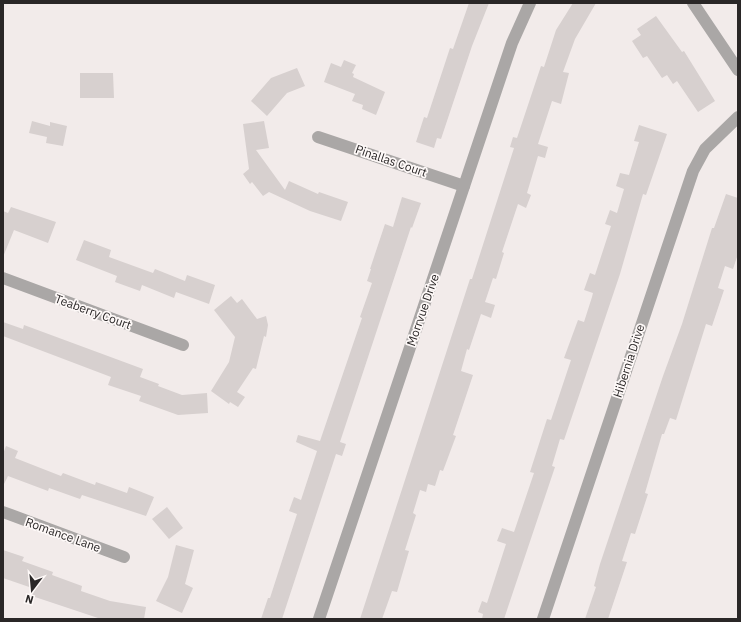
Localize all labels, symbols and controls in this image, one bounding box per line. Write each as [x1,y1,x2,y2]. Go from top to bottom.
street label: Pinallas Court [353,141,429,180]
street label: Morrvue Drive [403,271,442,348]
street label: Teaberry Court [53,291,133,332]
street label: Hibernia Drive [610,322,648,399]
street label: Romance Lane [23,514,103,555]
north arrow [12,570,52,610]
text: N [23,592,35,607]

